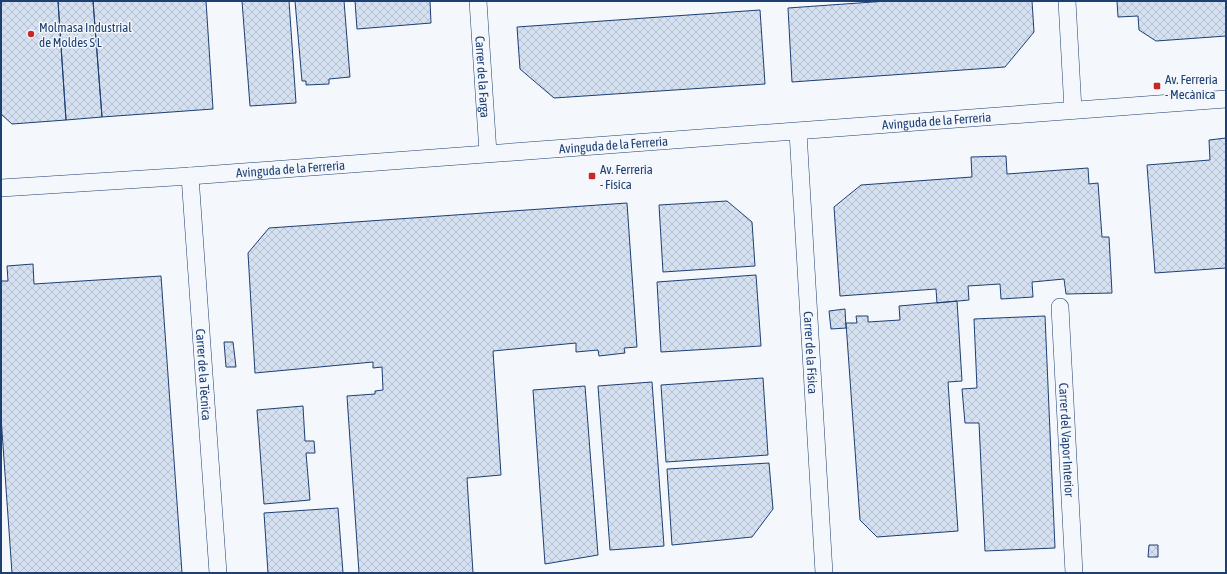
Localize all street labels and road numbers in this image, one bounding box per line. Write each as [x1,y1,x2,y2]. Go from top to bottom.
street label: Carrer de la Farga [472,35,493,118]
street label: Avinguda de la Ferreria [881,109,992,133]
street label: Avinguda de la Ferreria [558,133,669,157]
street label: Avinguda de la Ferreria [235,158,346,181]
street label: Carrer de la Física [801,311,820,395]
street label: Carrer de la Tècnica [193,328,214,421]
street label: Carrer del Vapor Interior [1056,382,1077,498]

